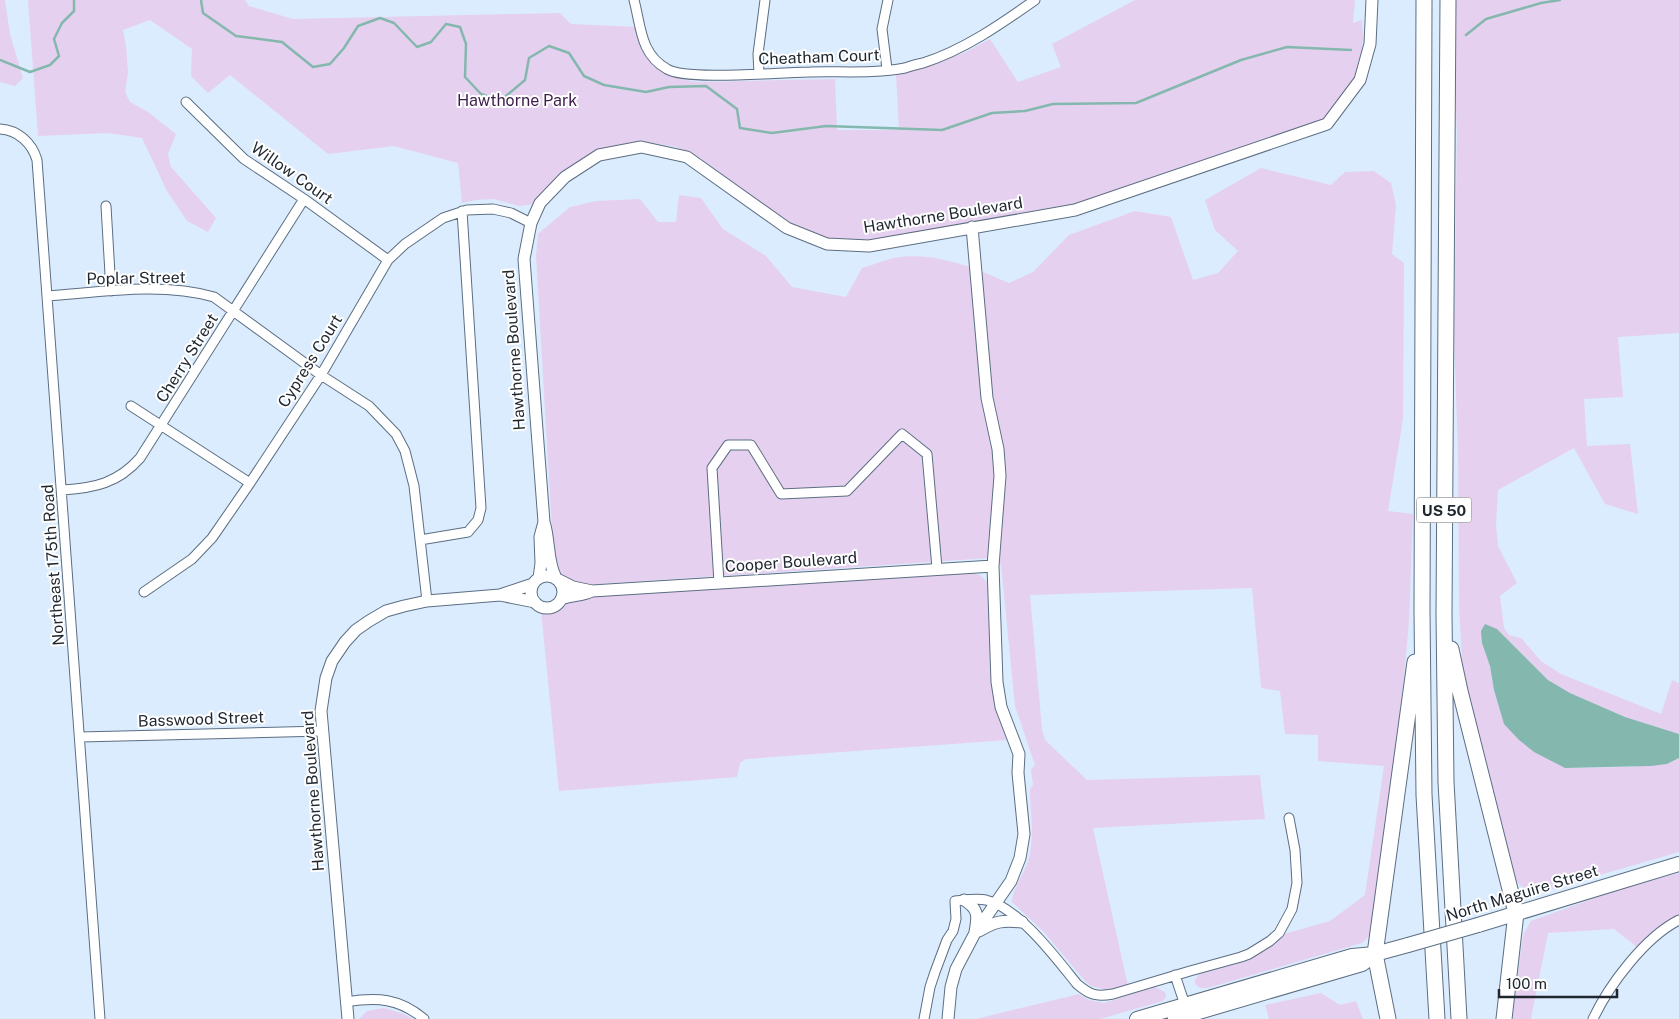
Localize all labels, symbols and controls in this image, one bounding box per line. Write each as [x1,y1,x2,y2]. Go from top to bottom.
street label: Cheatham Court [758,45,880,69]
park label: Hawthorne Park [457,91,577,110]
street label: Willow Court [248,138,336,208]
street label: Hawthorne Boulevard [862,193,1024,237]
street label: Poplar Street [86,268,186,288]
street label: Hawthorne Boulevard [499,269,529,431]
street label: Cherry Street [152,310,222,406]
street label: Cypress Court [274,311,346,411]
street label: Northeast 175th Road [38,484,68,646]
road number: US 50 [1416,498,1472,522]
street label: Cooper Boulevard [724,548,858,576]
street label: Basswood Street [138,707,264,731]
street label: Hawthorne Boulevard [298,710,328,872]
street label: North Maguire Street [1444,861,1600,925]
scale bar [1499,966,1616,998]
text: 100 m [1506,975,1547,992]

